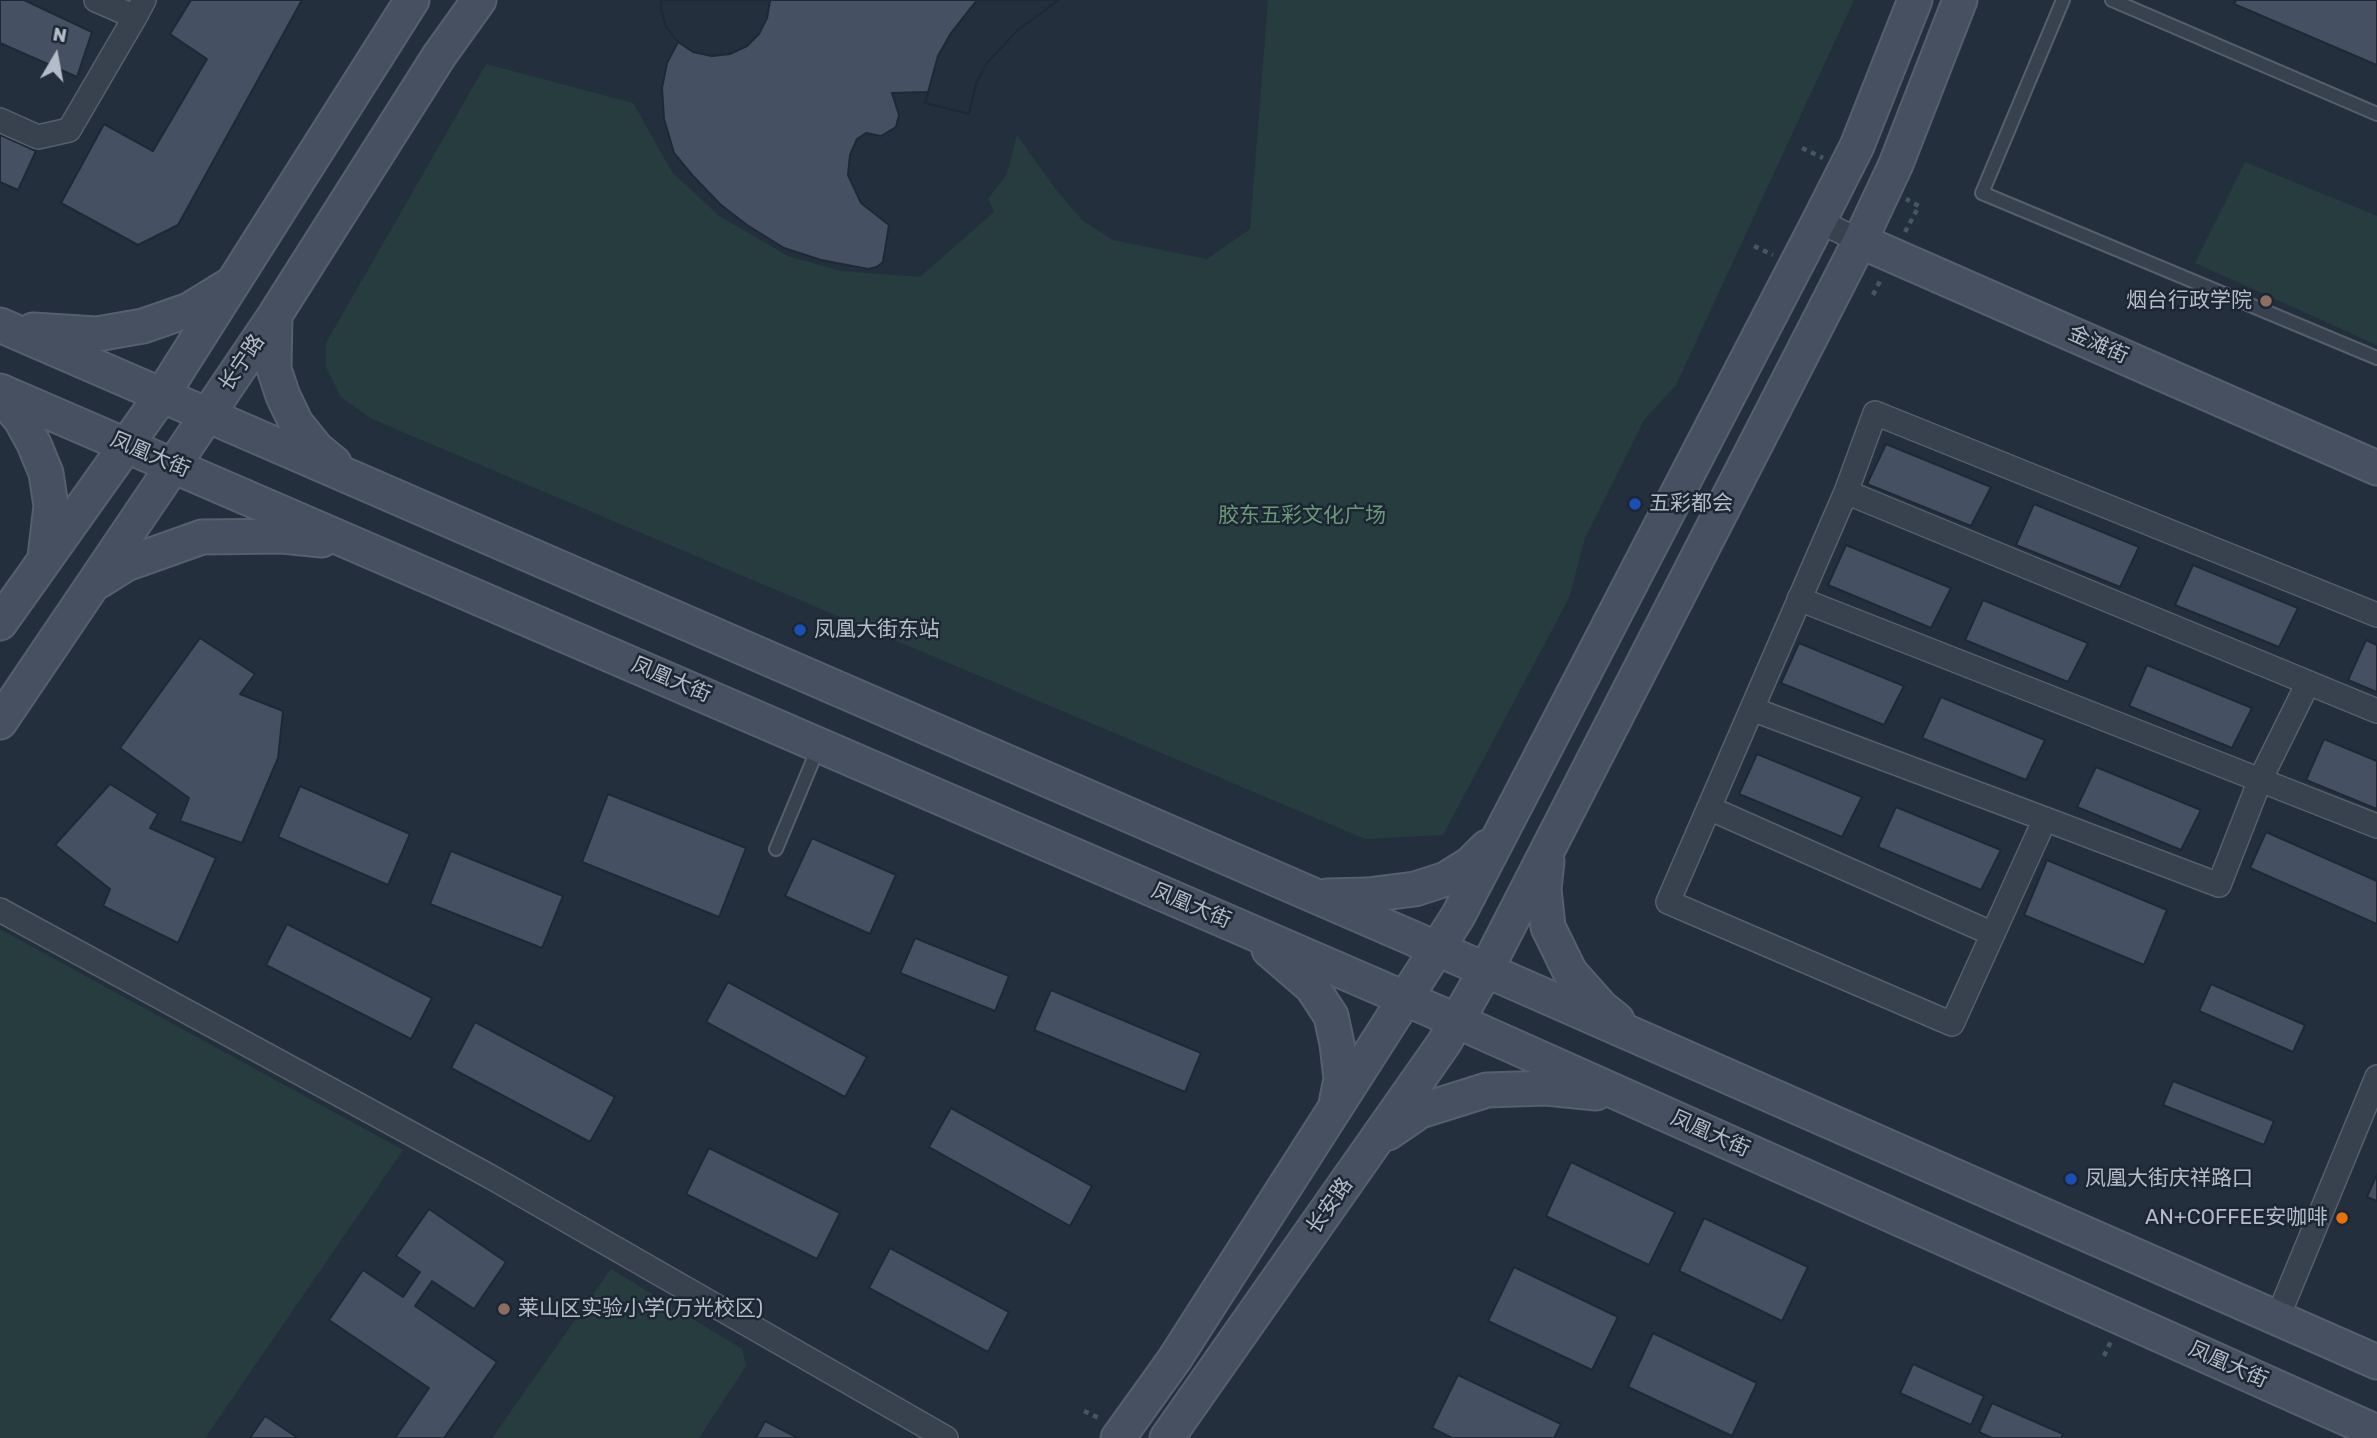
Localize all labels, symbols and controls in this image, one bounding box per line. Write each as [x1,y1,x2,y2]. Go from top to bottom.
north arrow [21,21,91,91]
text: N [51,22,68,47]
place label: 烟台行政学院 [2126,288,2252,314]
marker: 烟台行政学院 [2258,293,2274,309]
street label: 金滩街 [2064,321,2132,369]
street label: 长宁路 [214,330,270,396]
street label: 凤凰大街 [106,427,194,483]
place label: 五彩都会 [1649,491,1733,517]
marker: 五彩都会 [1627,496,1643,512]
park label: 胶东五彩文化广场 [1218,503,1386,529]
place label: 凤凰大街东站 [814,617,940,643]
marker: 凤凰大街东站 [792,622,808,638]
street label: 凤凰大街 [627,652,715,708]
street label: 凤凰大街 [1147,878,1235,934]
street label: 凤凰大街 [1667,1105,1753,1163]
place label: 凤凰大街庆祥路口 [2085,1166,2253,1192]
marker: 凤凰大街庆祥路口 [2063,1171,2079,1187]
street label: 长安路 [1302,1173,1358,1239]
place label: AN+COFFEE安咖啡 [2145,1205,2328,1231]
marker: AN+COFFEE安咖啡 [2334,1210,2350,1226]
place label: 莱山区实验小学(万光校区) [518,1296,763,1322]
marker: 莱山区实验小学(万光校区) [496,1301,512,1317]
street label: 凤凰大街 [2185,1336,2271,1394]

